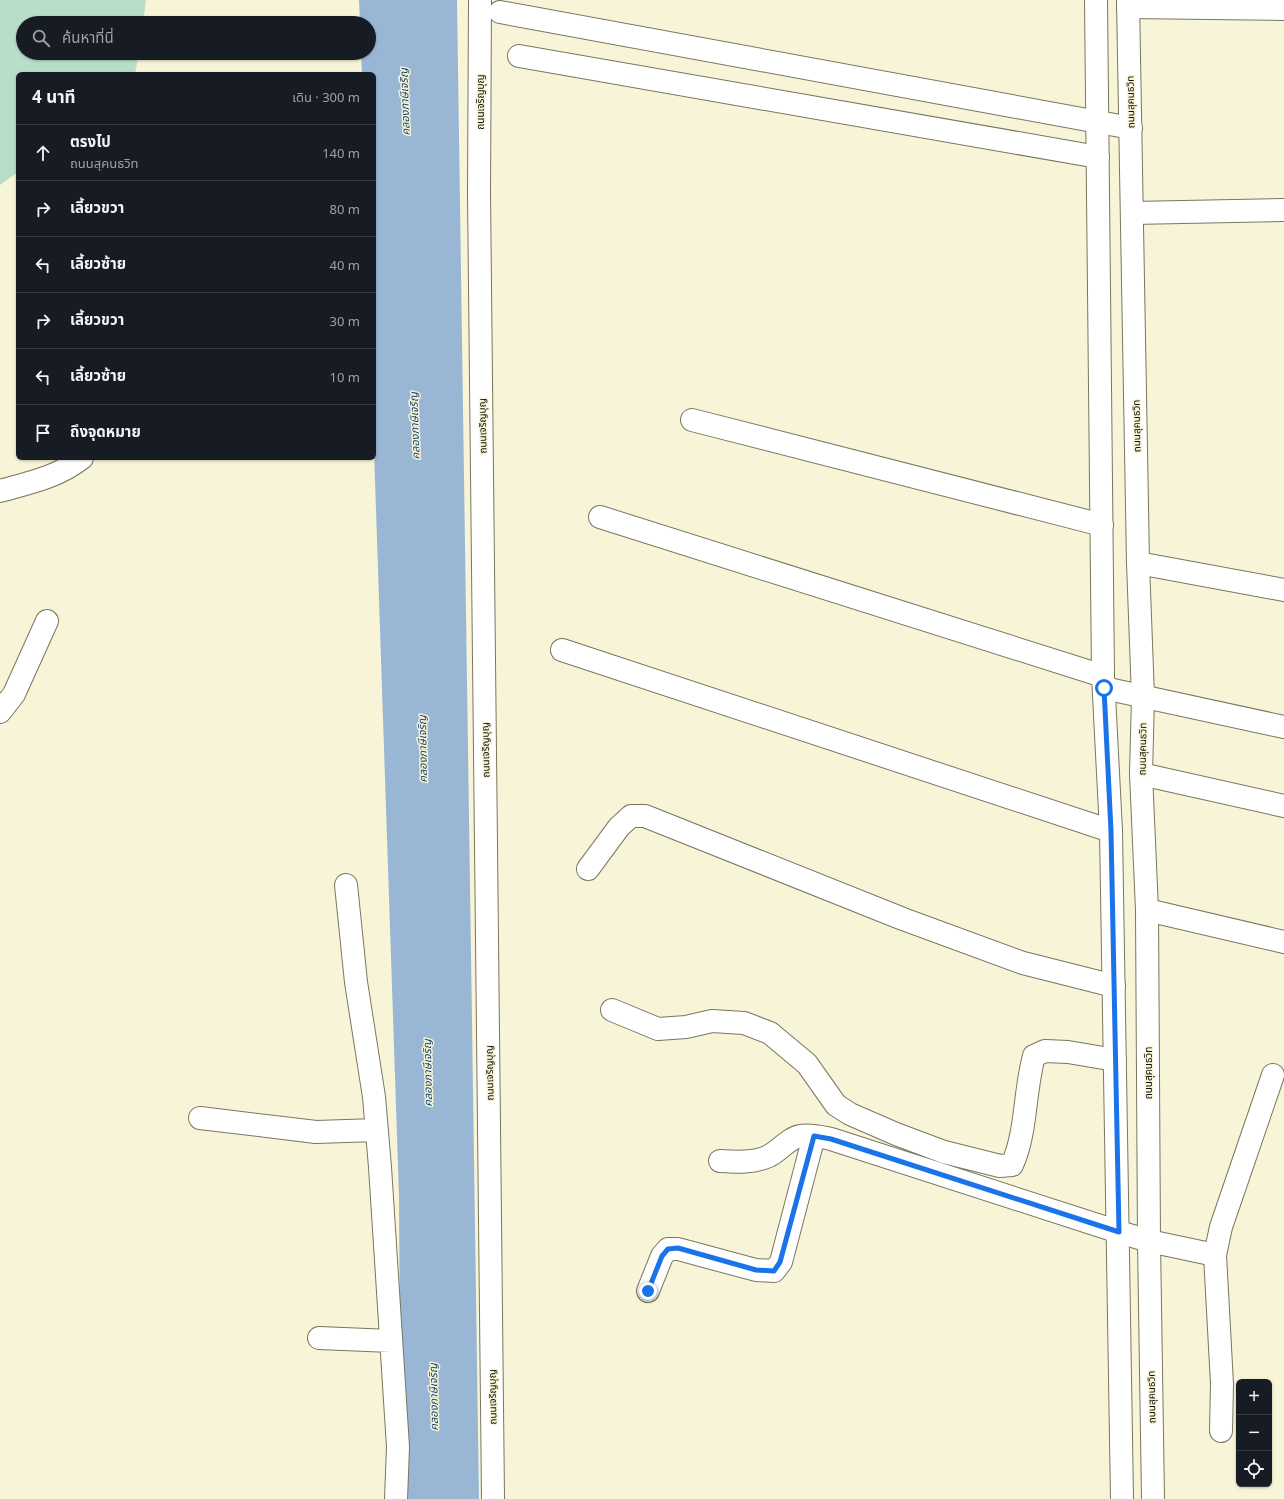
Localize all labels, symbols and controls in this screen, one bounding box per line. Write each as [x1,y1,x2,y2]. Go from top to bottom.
search box [16,16,376,60]
icon: search [30,27,52,49]
text: ค้นหาที่นี่ [62,27,114,47]
water label: คลองภาษีเจริญ [395,67,413,136]
street label: ถนนเจริญบุญ [473,74,487,130]
street label: ถนนสุคนธวิท [1123,76,1137,128]
text: 4 นาที [32,85,75,108]
text: เดิน · 300 m [292,88,360,106]
text: ตรงไป [70,131,111,151]
icon: ahead [32,142,54,164]
text: 140 m [322,144,360,162]
text: ถนนสุคนธวิท [70,154,139,172]
text: เลี้ยวขวา [70,197,124,217]
icon: right [32,198,54,220]
text: 80 m [330,200,360,218]
text: เลี้ยวซ้าย [70,253,126,273]
icon: left [32,254,54,276]
text: 40 m [330,256,360,274]
text: เลี้ยวขวา [70,309,124,329]
icon: right [32,310,54,332]
text: 30 m [330,312,360,330]
text: เลี้ยวซ้าย [70,365,126,385]
icon: left [32,366,54,388]
text: 10 m [330,368,360,386]
water label: คลองภาษีเจริญ [405,391,423,460]
street label: ถนนเจริญบุญ [475,398,489,454]
street label: ถนนสุคนธวิท [1129,400,1143,452]
text: ถึงจุดหมาย [70,421,141,441]
icon: arrive [32,422,54,444]
route start [1095,679,1113,697]
water label: คลองภาษีเจริญ [414,714,430,783]
street label: ถนนเจริญบุญ [478,722,492,778]
street label: ถนนสุคนธวิท [1135,723,1149,775]
water label: คลองภาษีเจริญ [419,1038,435,1107]
street label: ถนนเจริญบุญ [482,1045,496,1101]
street label: ถนนสุคนธวิท [1141,1047,1155,1099]
route end [639,1282,657,1300]
water label: คลองภาษีเจริญ [425,1362,441,1431]
street label: ถนนเจริญบุญ [485,1369,499,1425]
street label: ถนนสุคนธวิท [1144,1371,1158,1423]
map controls [1236,1379,1272,1487]
button: + [1236,1379,1272,1415]
button: − [1236,1415,1272,1451]
button: locate [1236,1451,1272,1487]

